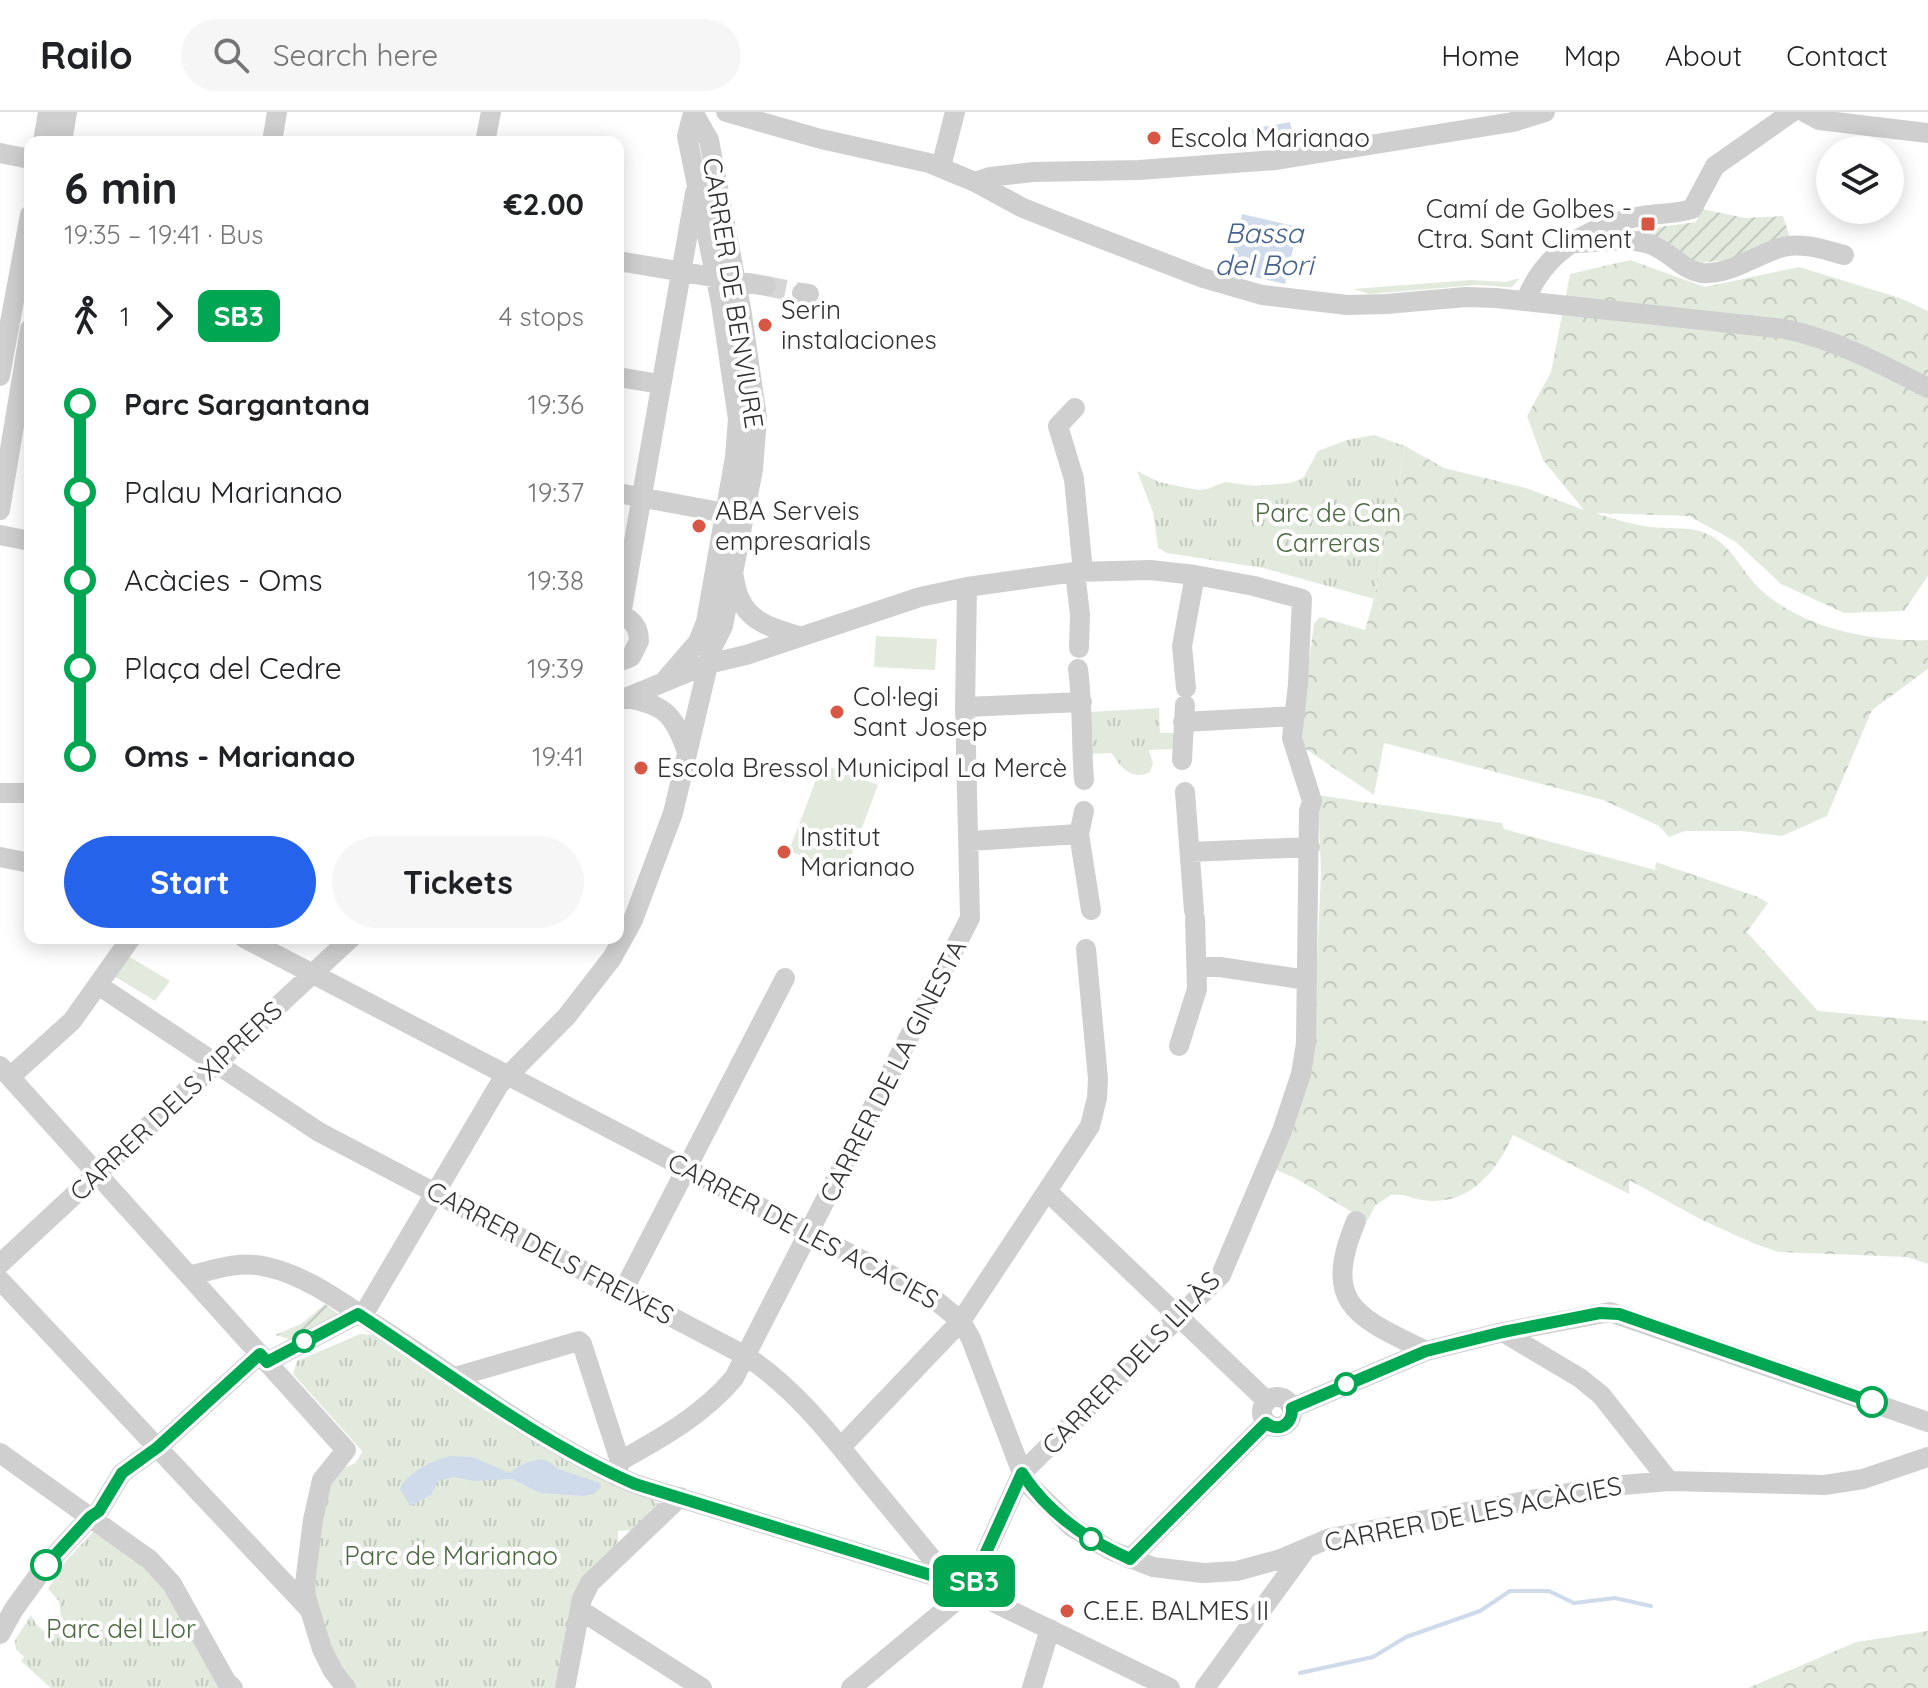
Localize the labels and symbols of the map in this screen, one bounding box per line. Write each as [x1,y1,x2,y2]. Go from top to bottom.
place label: Escola Marianao [1170,121,1370,154]
marker: Escola Marianao [1145,129,1163,147]
street label: CARRER DE BENVIURE [696,155,771,431]
place label: Camí de Golbes - Ctra. Sant Climent [1417,192,1632,255]
water label: Bassa del Bori [1215,215,1316,282]
marker: Camí de Golbes - Ctra. Sant Climent [1639,215,1657,233]
place label: Serin instalaciones [781,293,937,356]
marker: Serin instalaciones [756,316,774,334]
place label: ABA Serveis empresarials [715,494,871,557]
park label: Parc de Can Carreras [1255,496,1401,559]
marker: ABA Serveis empresarials [690,517,708,535]
place label: Col·legi Sant Josep [853,680,988,743]
marker: Col·legi Sant Josep [828,703,846,721]
place label: Escola Bressol Municipal La Mercè [657,751,1067,784]
marker: Escola Bressol Municipal La Mercè [632,759,650,777]
place label: Institut Marianao [800,820,915,883]
marker: Institut Marianao [775,843,793,861]
street label: CARRER DE LA GINESTA [812,934,973,1208]
street label: CARRER DELS XIPRERS [62,993,289,1208]
street label: CARRER DE LES ACÀCIES [662,1145,944,1316]
street label: CARRER DELS FREIXES [421,1173,680,1332]
street label: CARRER DELS LILÀS [1035,1264,1227,1461]
unlabelled marker [293,1330,315,1352]
unlabelled marker [1335,1373,1357,1395]
unlabelled marker [1857,1387,1887,1417]
street label: CARRER DE LES ACÀCIES [1321,1468,1624,1559]
unlabelled marker [1080,1528,1102,1550]
park label: Parc de Marianao [344,1539,558,1572]
unlabelled marker [31,1550,61,1580]
line badge: SB3 [928,1555,1020,1607]
place label: C.E.E. BALMES II [1083,1594,1269,1627]
marker: C.E.E. BALMES II [1058,1602,1076,1620]
park label: Parc del Llor [46,1612,196,1645]

